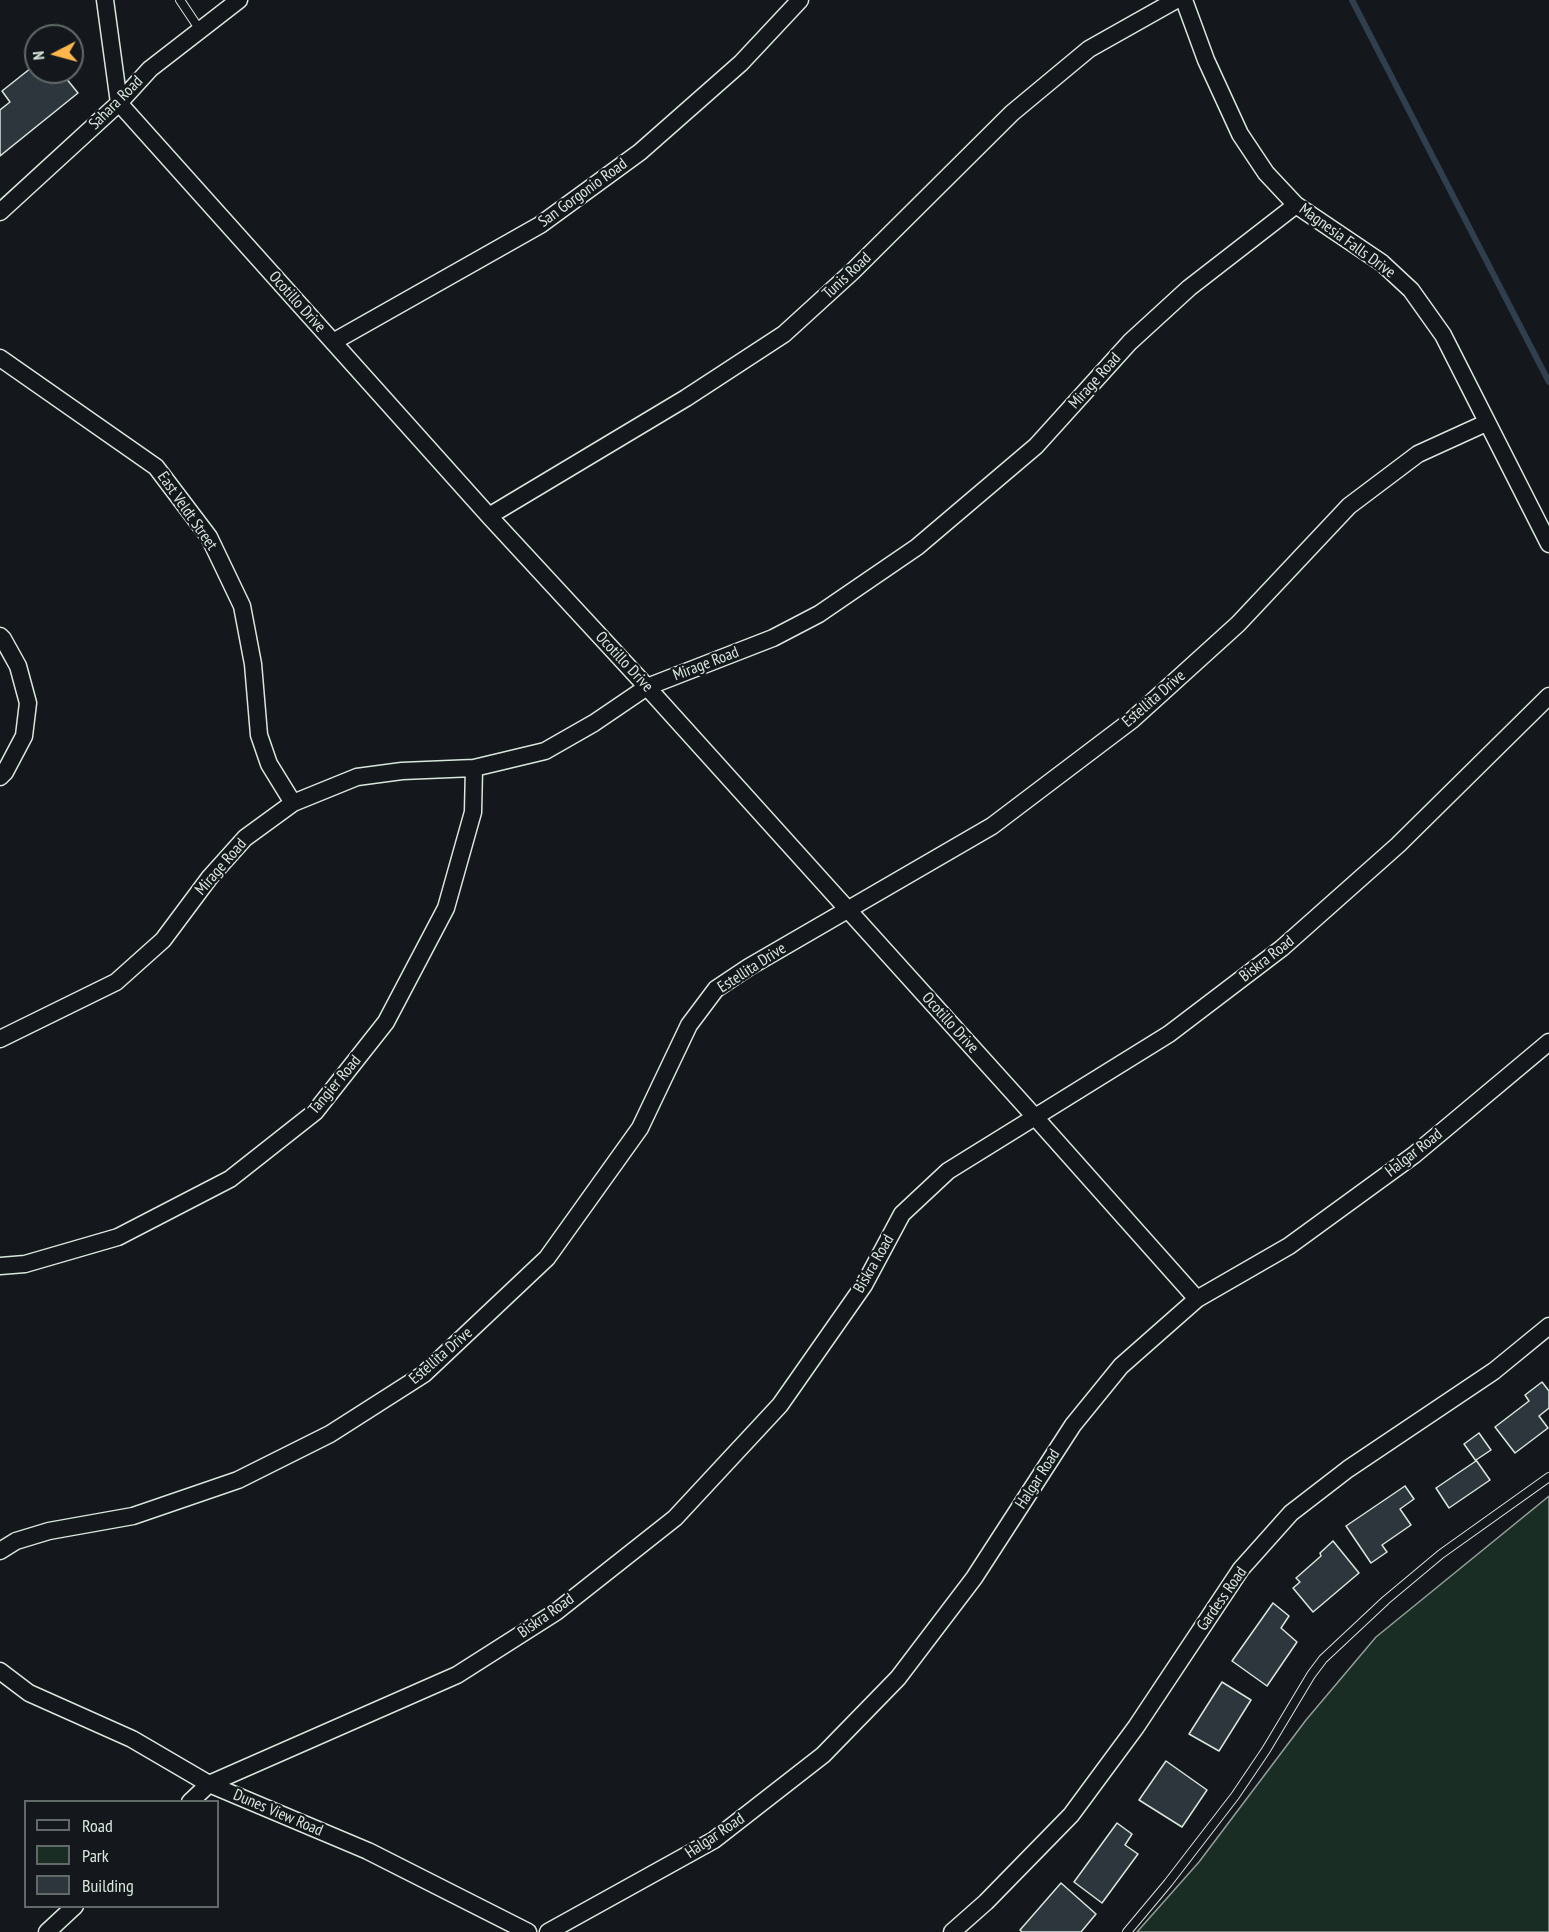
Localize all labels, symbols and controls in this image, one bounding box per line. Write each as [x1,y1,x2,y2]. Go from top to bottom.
north arrow [24,24,84,84]
text: N [28,50,48,61]
street label: Sahara Road [85,72,147,134]
street label: San Gorgonio Road [535,154,631,232]
street label: Magnesia Falls Drive [1295,200,1399,282]
street label: Tunis Road [819,249,875,303]
street label: Ocotillo Drive [264,267,330,337]
street label: Mirage Road [1065,349,1125,413]
street label: East Veldt Street [153,468,221,554]
street label: Ocotillo Drive [591,628,657,696]
street label: Mirage Road [671,643,741,685]
street label: Estellita Drive [1119,666,1189,732]
street label: Mirage Road [191,835,251,899]
street label: Biskra Road [1236,932,1298,986]
street label: Estellita Drive [714,939,790,997]
street label: Ocotillo Drive [917,988,983,1058]
street label: Tangier Road [305,1052,365,1118]
street label: Halgar Road [1382,1125,1446,1181]
street label: Biskra Road [850,1231,898,1297]
street label: Estellita Drive [406,1323,476,1389]
street label: Halgar Road [1012,1446,1064,1512]
street label: Gardess Road [1193,1563,1251,1635]
street label: Biskra Road [514,1590,578,1642]
street label: Dunes View Road [230,1786,326,1840]
legend [24,1800,219,1908]
street label: Halgar Road [682,1809,748,1863]
text: Road [82,1814,113,1837]
text: Park [82,1844,109,1867]
text: Building [82,1874,134,1897]

